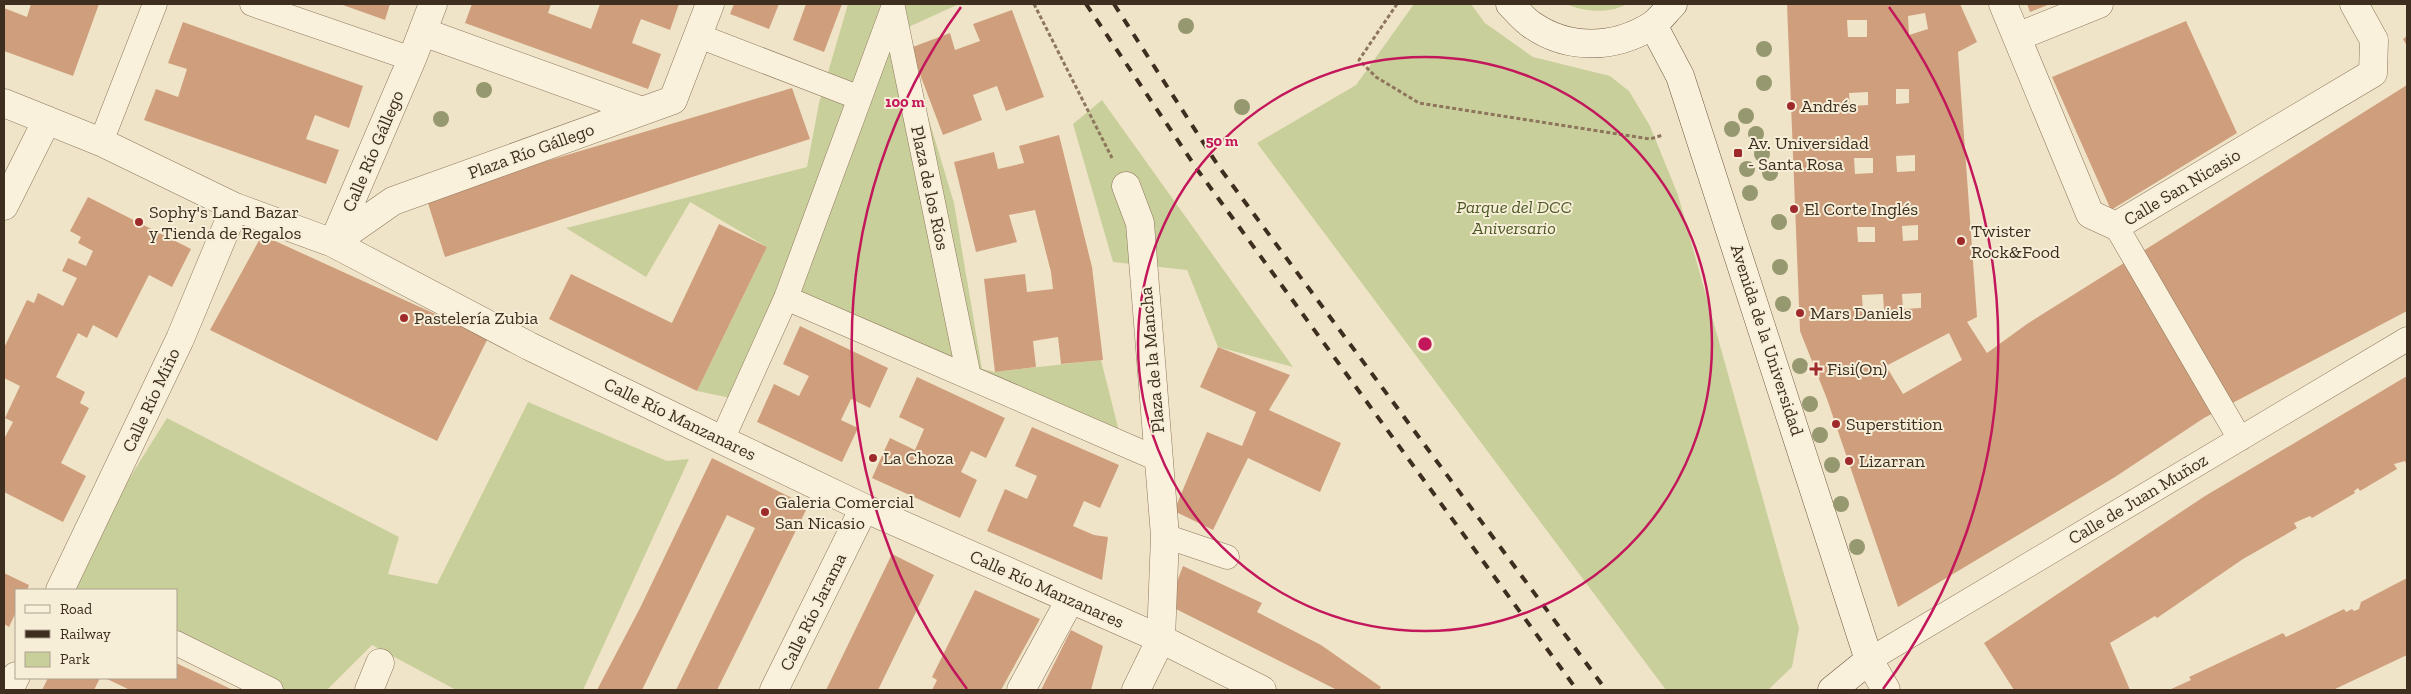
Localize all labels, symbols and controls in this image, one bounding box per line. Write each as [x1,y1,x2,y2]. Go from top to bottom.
street label: Calle Río Gállego [337,87,409,215]
text: 100 m [885,93,925,111]
place label: Andrés [1801,95,1857,117]
marker: Andrés [1785,100,1797,112]
street label: Plaza Río Gállego [465,118,597,184]
street label: Plaza de los Ríos [906,124,954,252]
text: 50 m [1206,132,1238,150]
place label: Av. Universidad - Santa Rosa [1748,132,1869,175]
street label: Calle San Nicasio [2120,143,2244,231]
marker: Av. Universidad - Santa Rosa [1732,147,1744,159]
park label: Parque del DCC Aniversario [1456,196,1572,239]
place label: El Corte Inglés [1804,198,1918,220]
place label: Sophy's Land Bazar y Tienda de Regalos [149,201,302,244]
marker: El Corte Inglés [1788,203,1800,215]
marker: Sophy's Land Bazar y Tienda de Regalos [133,216,145,228]
place label: Twister Rock&Food [1971,220,2060,263]
marker: Twister Rock&Food [1955,235,1967,247]
street label: Avenida de la Universidad [1726,241,1808,439]
street label: Plaza de la Mancha [1135,286,1169,434]
place label: Mars Daniels [1810,302,1912,324]
place label: Pastelería Zubia [414,307,539,329]
marker: Mars Daniels [1794,307,1806,319]
marker: Pastelería Zubia [398,312,410,324]
centre of rings [1416,335,1434,353]
street label: Calle Río Miño [117,344,185,456]
place label: Fisi(On) [1827,358,1887,380]
marker: Fisi(On) [1809,362,1823,376]
street label: Calle Río Manzanares [600,373,760,465]
place label: Superstition [1846,413,1943,435]
marker: Superstition [1830,418,1842,430]
place label: La Choza [883,447,954,469]
street label: Calle de Juan Muñoz [2064,449,2212,549]
place label: Lizarran [1859,450,1926,472]
marker: La Choza [867,452,879,464]
marker: Lizarran [1843,455,1855,467]
place label: Galeria Comercial San Nicasio [775,491,914,534]
marker: Galeria Comercial San Nicasio [759,506,771,518]
street label: Calle Río Manzanares [966,545,1128,633]
street label: Calle Río Jarama [775,549,851,675]
legend [15,589,178,679]
text: Road [60,600,93,618]
text: Railway [60,625,111,643]
text: Park [60,650,90,668]

